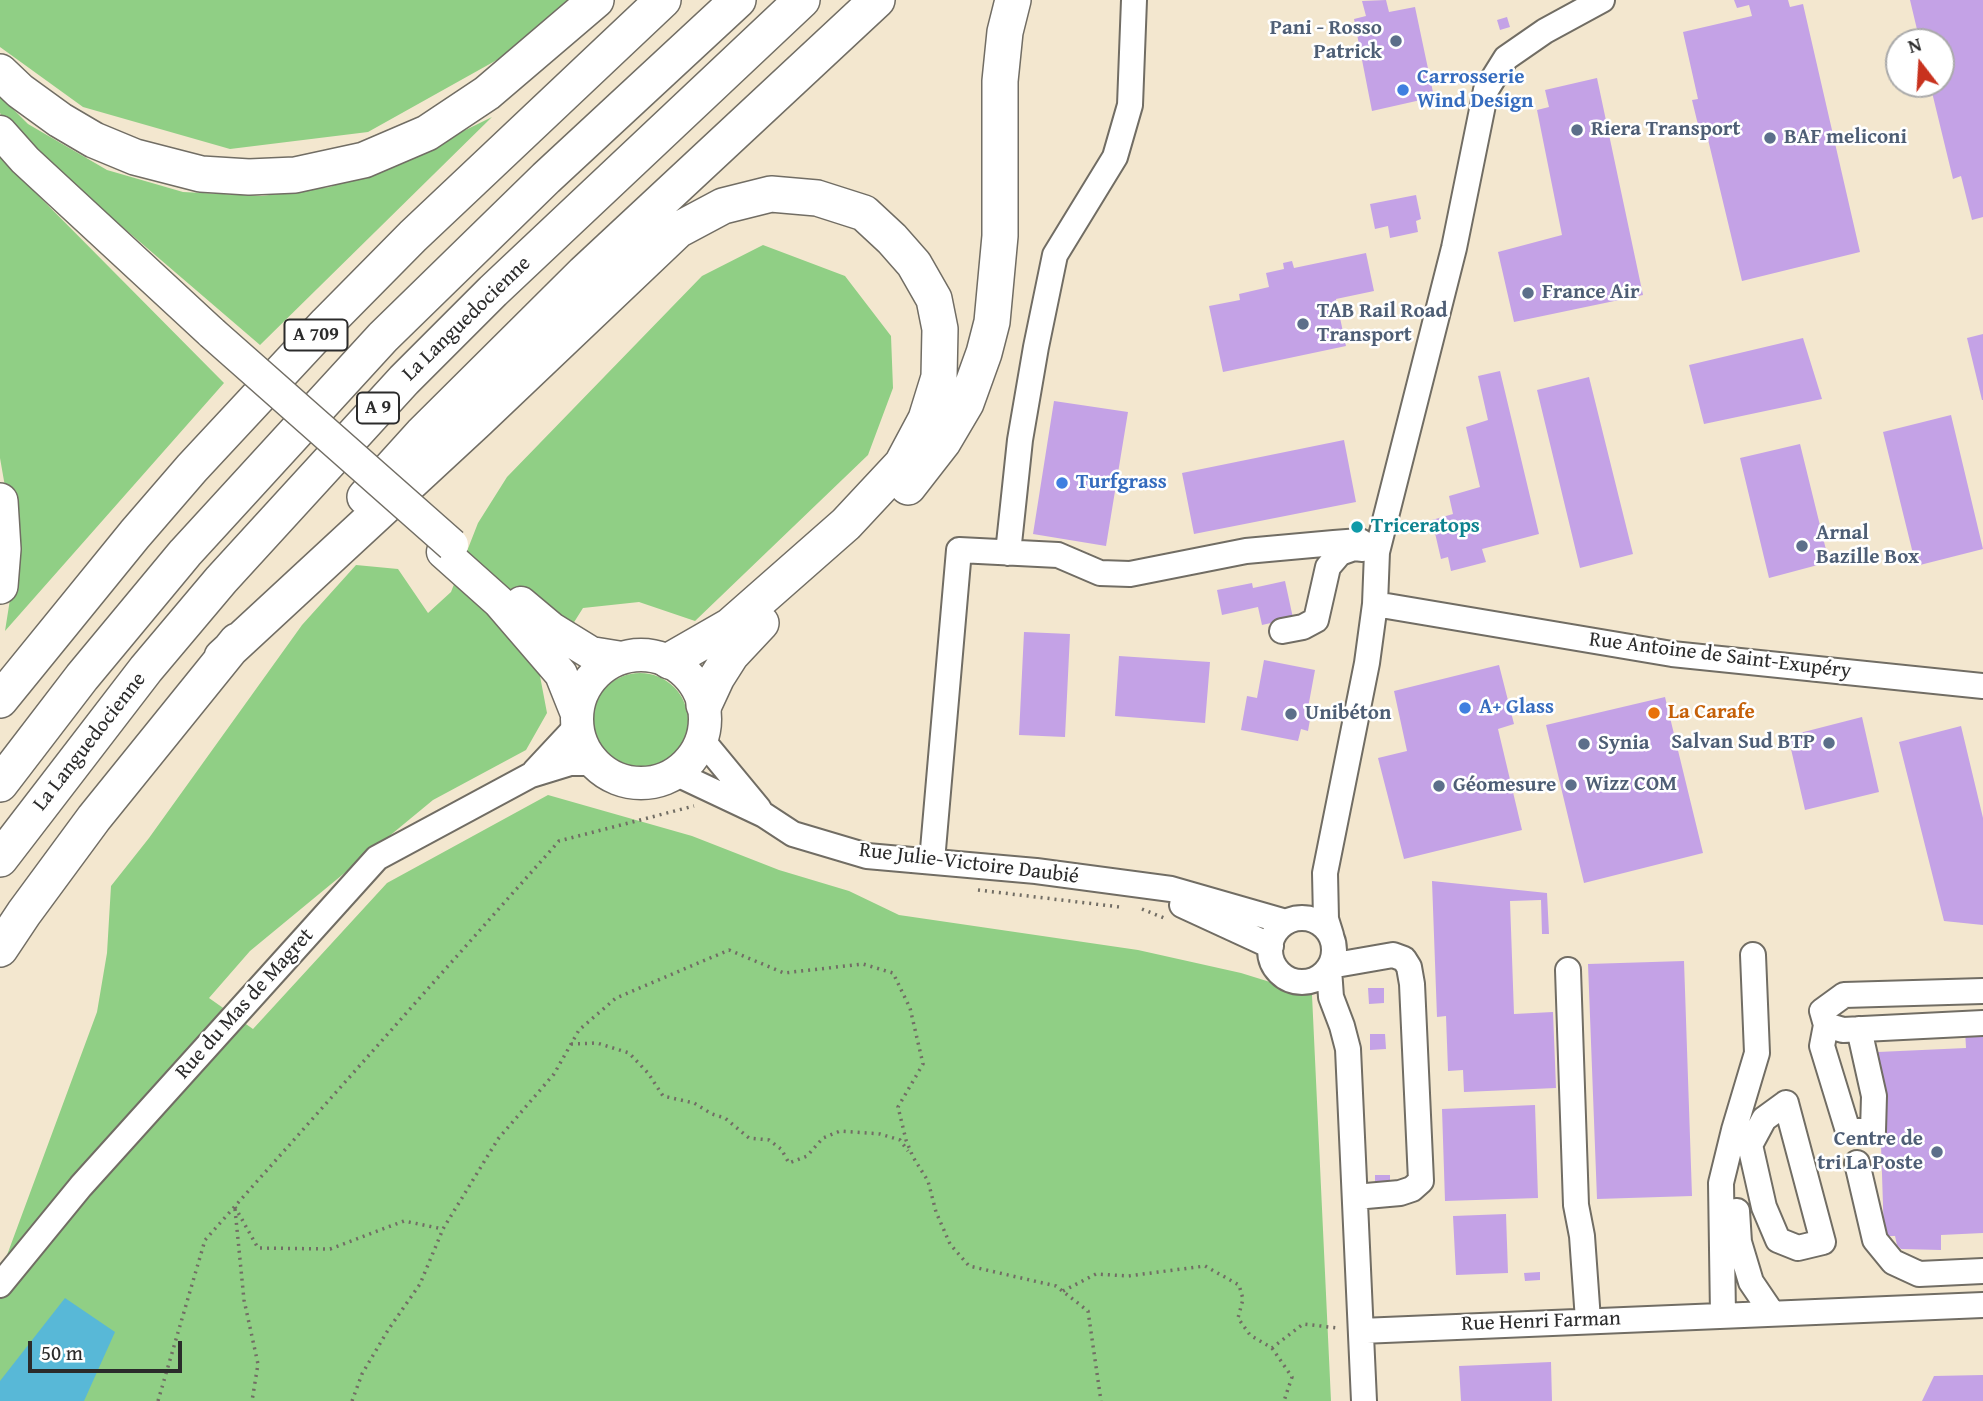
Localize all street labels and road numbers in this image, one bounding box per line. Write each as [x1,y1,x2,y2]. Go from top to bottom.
street label: La Languedocienne [398,251,536,387]
road number: A 709 [284,320,348,350]
road number: A 9 [357,392,399,424]
street label: Rue Antoine de Saint-Exupéry [1587,627,1853,685]
street label: La Languedocienne [28,668,152,816]
street label: Rue Julie-Victoire Daubié [858,838,1080,890]
street label: Rue du Mas de Magret [171,923,319,1085]
street label: Rue Henri Farman [1461,1307,1621,1337]

